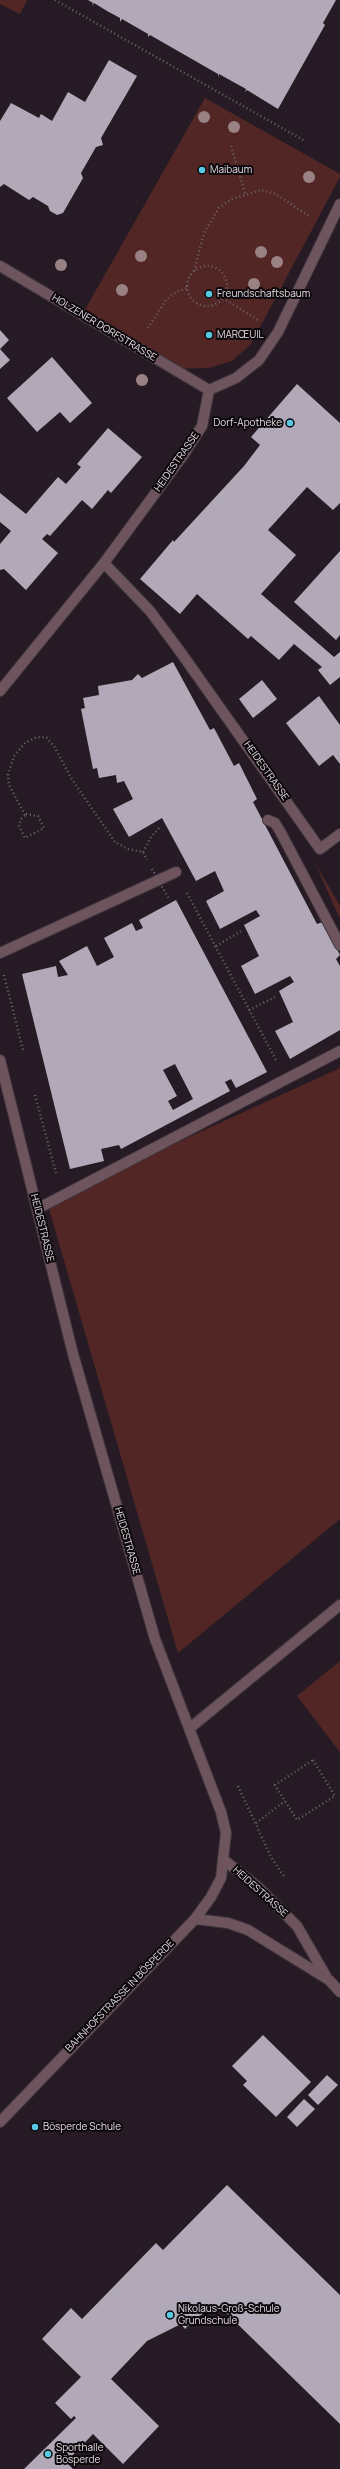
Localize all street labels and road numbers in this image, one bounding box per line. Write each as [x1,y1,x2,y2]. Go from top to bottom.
street label: HOLZENER DORFSTRASSE [50,292,158,364]
street label: HEIDESTRASSE [152,430,202,494]
street label: HEIDESTRASSE [241,739,291,803]
street label: HEIDESTRASSE [28,1193,56,1263]
street label: HEIDESTRASSE [112,1506,142,1576]
street label: HEIDESTRASSE [230,1864,290,1920]
street label: BAHNHOFSTRASSE IN BÖSPERDE [63,1937,177,2055]

